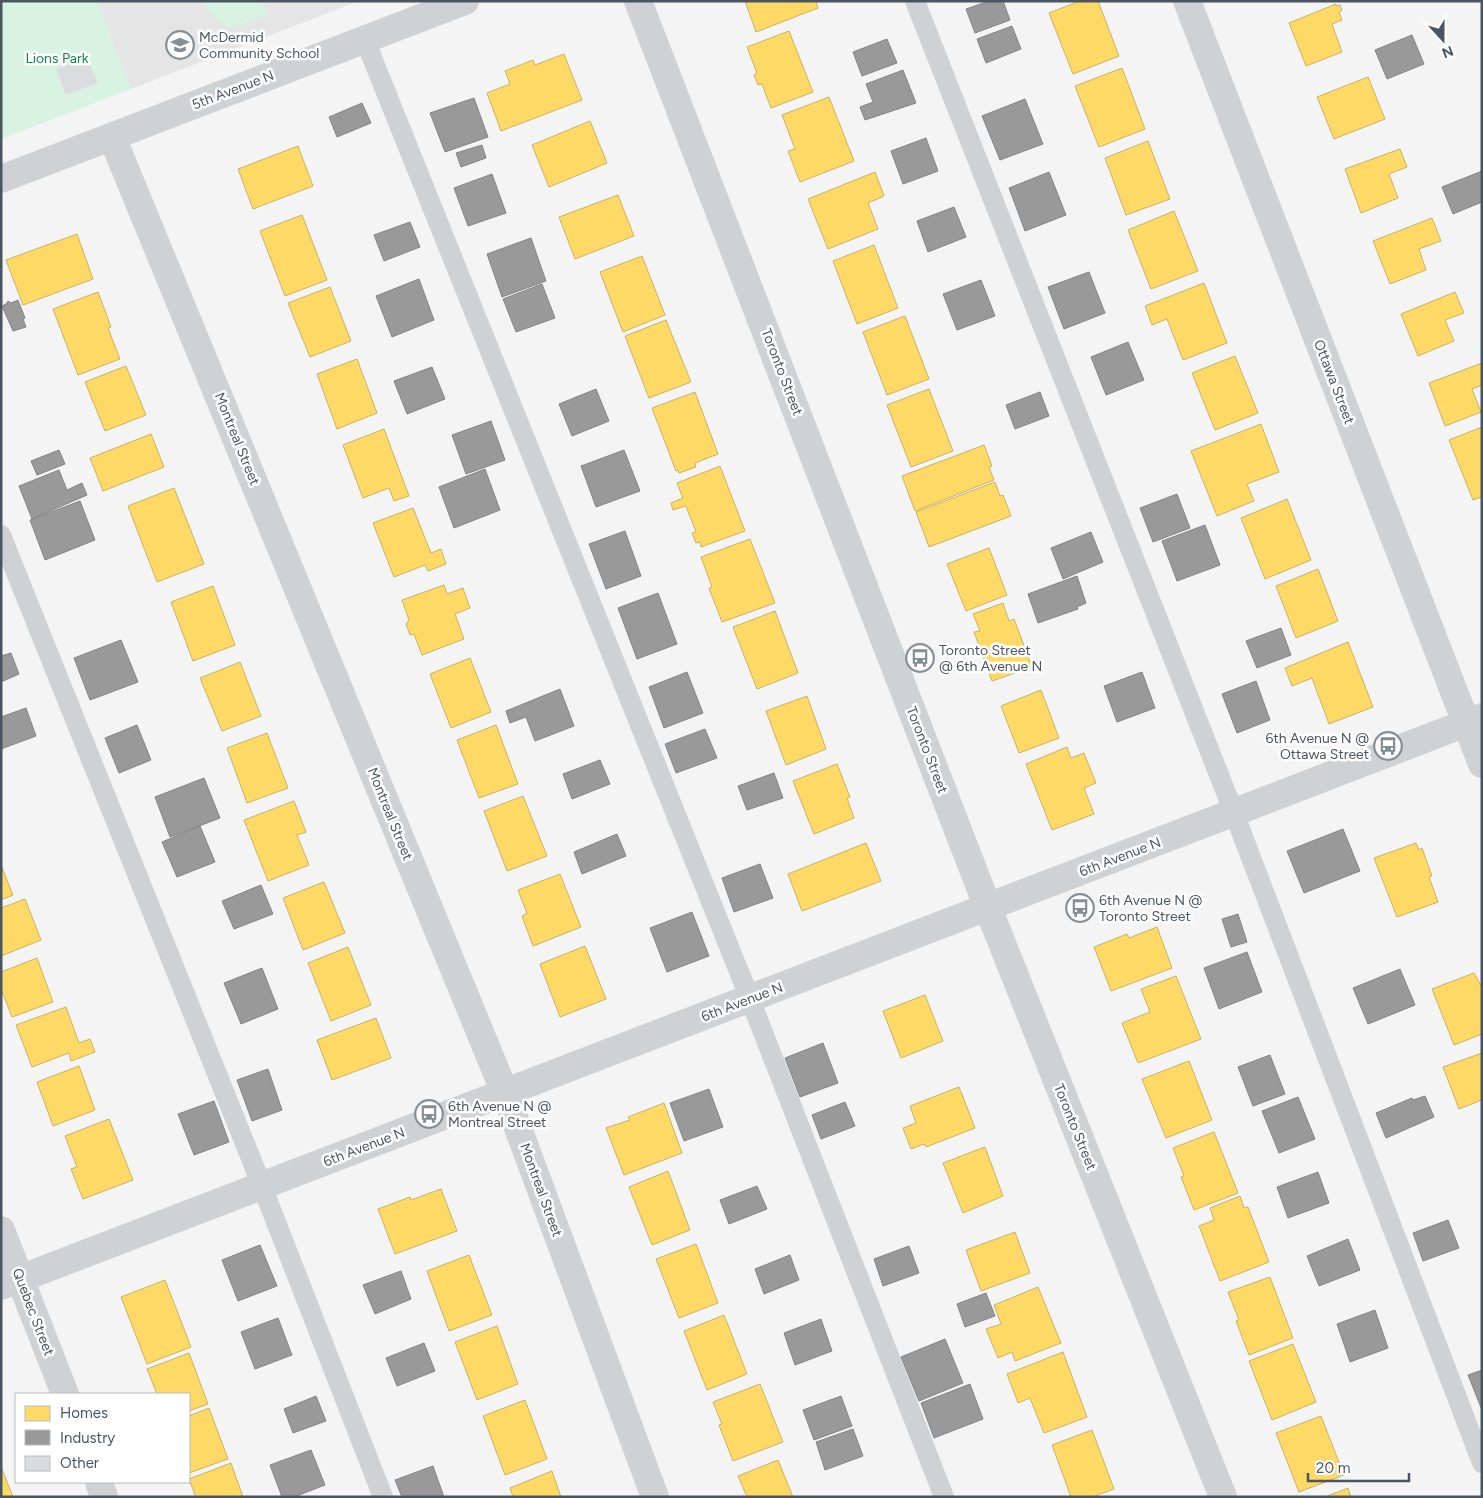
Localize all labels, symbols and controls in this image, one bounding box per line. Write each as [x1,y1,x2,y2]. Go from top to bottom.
north arrow [1418,15,1468,65]
place label: McDermid Community School [199,29,319,62]
school or university icon: McDermid Community School [165,30,195,60]
text: N [1439,42,1456,62]
park label: Lions Park [25,50,89,67]
street label: 5th Avenue N [190,67,276,113]
street label: Toronto Street [758,326,806,418]
street label: Ottawa Street [1310,337,1358,427]
street label: Montreal Street [211,390,263,488]
place label: Toronto Street @ 6th Avenue N [939,642,1042,675]
bus stop icon: Toronto Street @ 6th Avenue N [905,643,935,673]
street label: Toronto Street [903,704,951,796]
place label: 6th Avenue N @ Ottawa Street [1266,730,1369,763]
bus stop icon: 6th Avenue N @ Ottawa Street [1373,731,1403,761]
street label: Montreal Street [364,765,416,863]
street label: 6th Avenue N [1077,834,1163,880]
place label: 6th Avenue N @ Toronto Street [1099,892,1203,925]
bus stop icon: 6th Avenue N @ Toronto Street [1065,893,1095,923]
street label: 6th Avenue N [699,979,785,1025]
street label: Toronto Street [1050,1081,1100,1173]
place label: 6th Avenue N @ Montreal Street [448,1098,552,1131]
bus stop icon: 6th Avenue N @ Montreal Street [414,1099,444,1129]
street label: 6th Avenue N [321,1124,407,1170]
street label: Montreal Street [516,1141,566,1239]
street label: Quebec Street [8,1266,58,1358]
legend [15,1393,190,1483]
text: Homes [60,1404,108,1422]
text: Industry [60,1429,115,1447]
scale bar [1308,1450,1409,1482]
text: Other [60,1454,99,1472]
text: 20 m [1316,1459,1350,1477]

